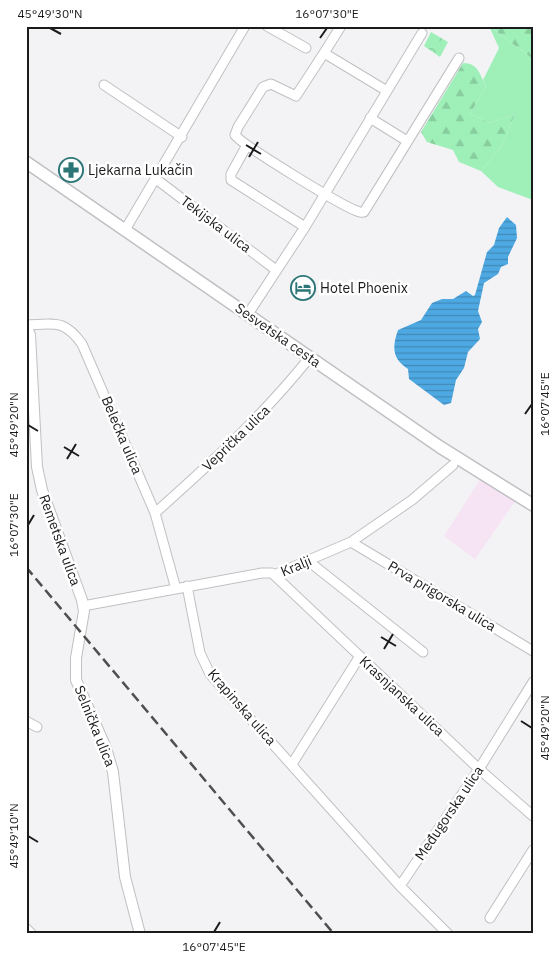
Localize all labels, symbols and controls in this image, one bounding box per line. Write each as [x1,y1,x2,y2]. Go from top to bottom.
text: 45°49'30"N [17,6,83,21]
text: 16°07'30"E [295,6,359,21]
pharmacy icon: Ljekarna Lukačin [58,157,84,183]
place label: Ljekarna Lukačin [88,161,193,179]
street label: Tekijska ulica [177,192,255,257]
hotel icon: Hotel Phoenix [290,275,316,301]
place label: Hotel Phoenix [320,279,408,297]
street label: Sesvetska cesta [232,299,325,371]
text: 16°07'45"E [537,372,552,436]
text: 45°49'20"N [6,392,21,458]
street label: Belečka ulica [97,393,147,477]
street label: Veprička ulica [198,401,274,475]
street label: Remetska ulica [35,492,85,589]
text: 16°07'30"E [6,493,21,557]
street label: Kralji [278,551,314,581]
street label: Prva prigorska ulica [385,557,500,636]
street label: Krasnjanska ulica [356,652,449,740]
street label: Krapinska ulica [204,665,280,749]
street label: Selnička ulica [71,683,120,770]
text: 45°49'20"N [537,695,552,761]
street label: Međugorska ulica [411,762,488,864]
text: 45°49'10"N [6,803,21,869]
text: 16°07'45"E [182,939,246,954]

